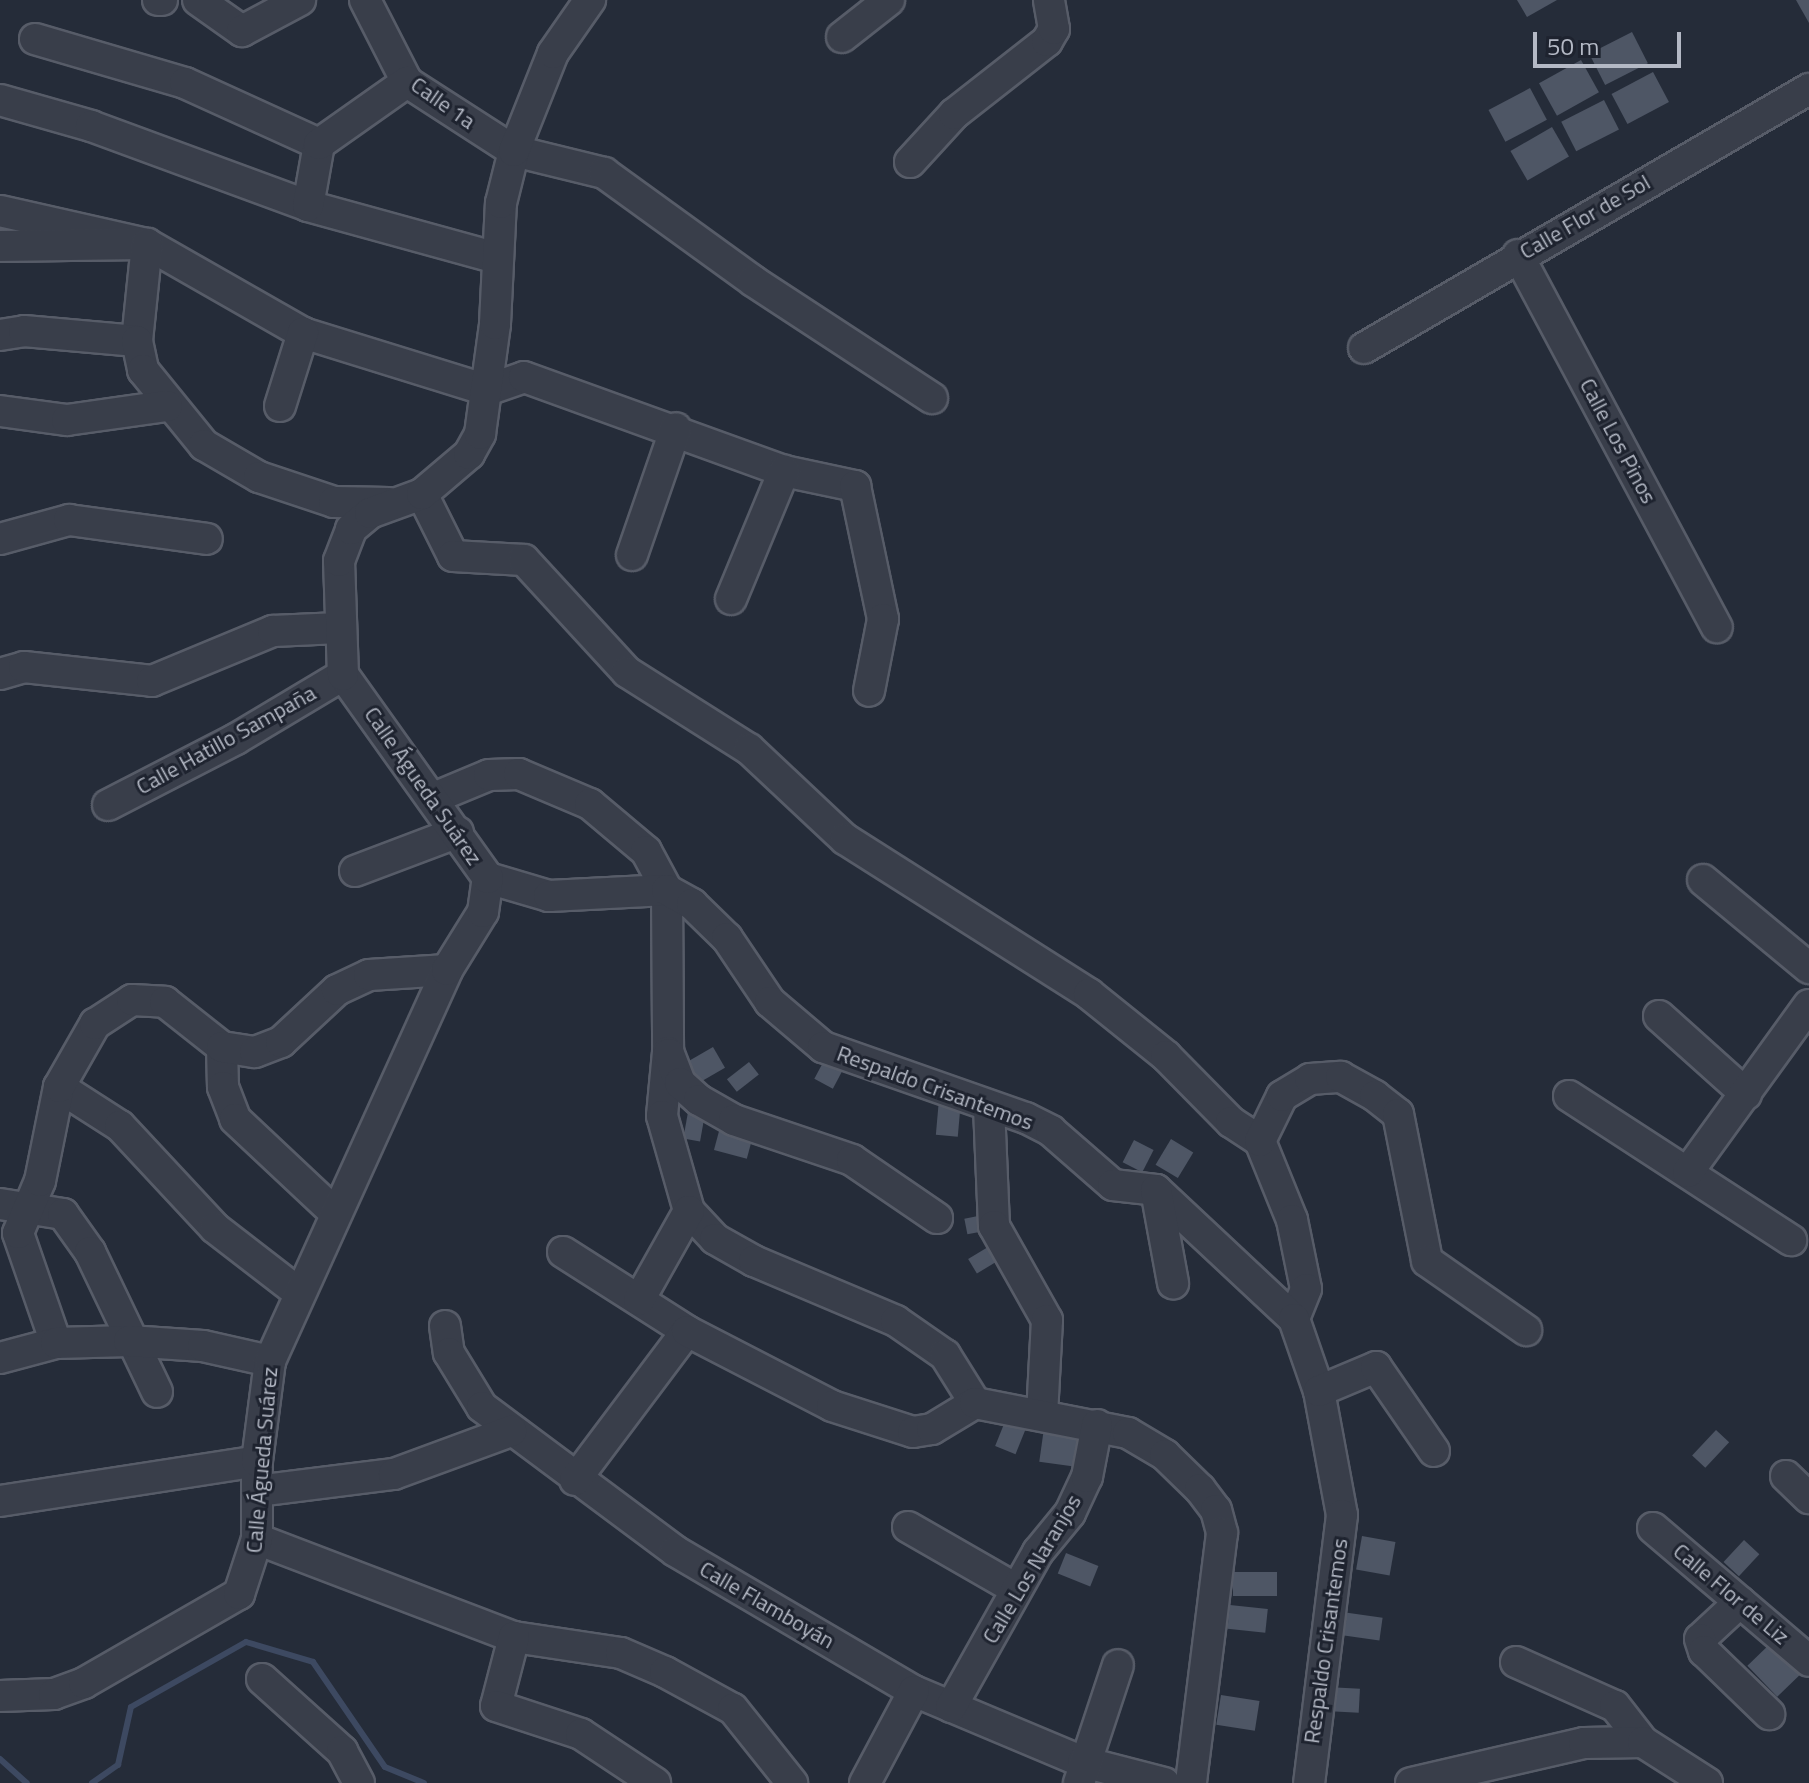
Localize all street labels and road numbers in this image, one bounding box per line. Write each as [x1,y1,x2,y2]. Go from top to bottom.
street label: Calle 1a [406,71,480,135]
street label: Calle Flor de Sol [1515,169,1655,265]
street label: Calle Los Pinos [1574,374,1662,508]
street label: Calle Hatillo Sampaña [132,680,320,800]
street label: Calle Águeda Suárez [359,702,487,870]
street label: Respaldo Crisantemos [833,1040,1037,1136]
street label: Calle Águeda Suárez [241,1366,283,1554]
street label: Calle Los Naranjos [977,1490,1087,1648]
street label: Respaldo Crisantemos [1299,1537,1353,1745]
street label: Calle Flor de Liz [1668,1538,1794,1650]
street label: Calle Flamboyán [695,1556,839,1654]

